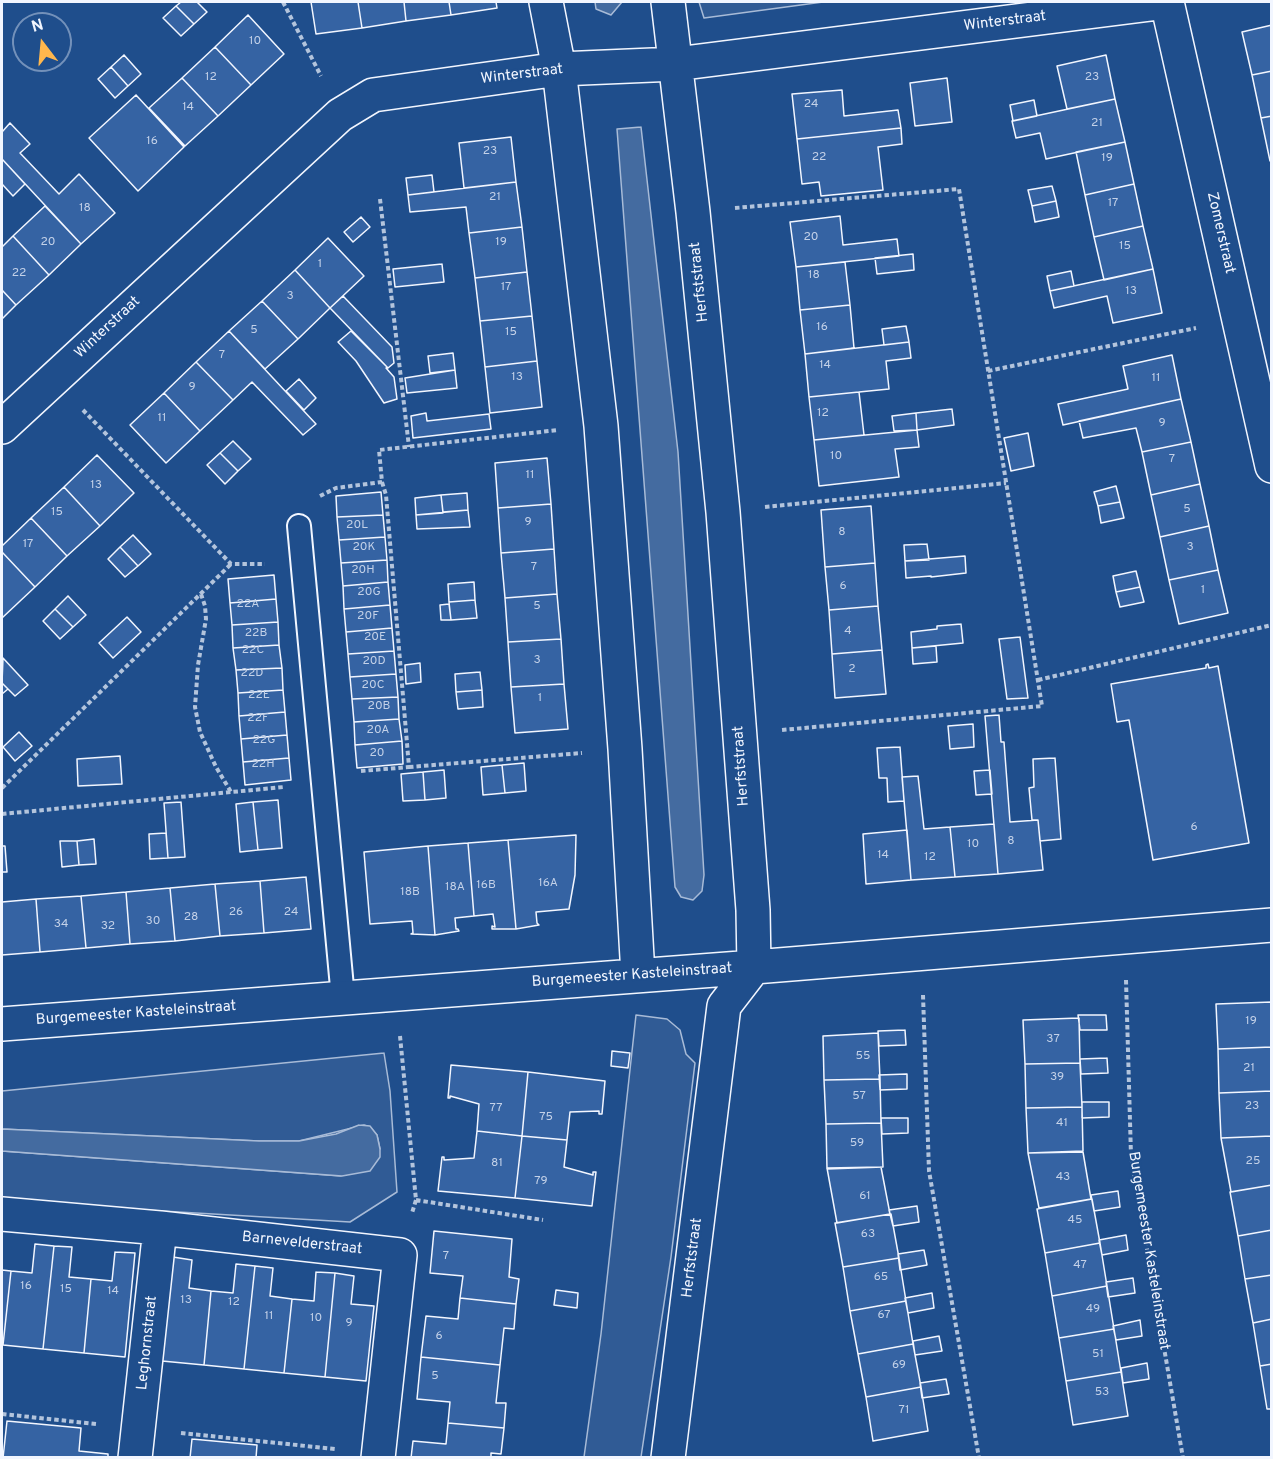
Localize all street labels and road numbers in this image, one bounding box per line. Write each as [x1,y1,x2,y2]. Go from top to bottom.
street label: Winterstraat [963,8,1047,36]
street label: Winterstraat [480,61,564,89]
street label: Zomerstraat [1202,190,1238,276]
street label: Herfststraat [687,241,713,323]
street label: Winterstraat [72,293,144,363]
street label: Herfststraat [730,725,754,807]
street label: Burgemeester Kasteleinstraat [531,960,733,992]
street label: Burgemeester Kasteleinstraat [35,998,237,1030]
street label: Burgemeester Kasteleinstraat [1123,1150,1173,1352]
street label: Herfststraat [679,1217,707,1299]
street label: Barnevelderstraat [241,1229,363,1259]
street label: Leghornstraat [134,1295,162,1391]

